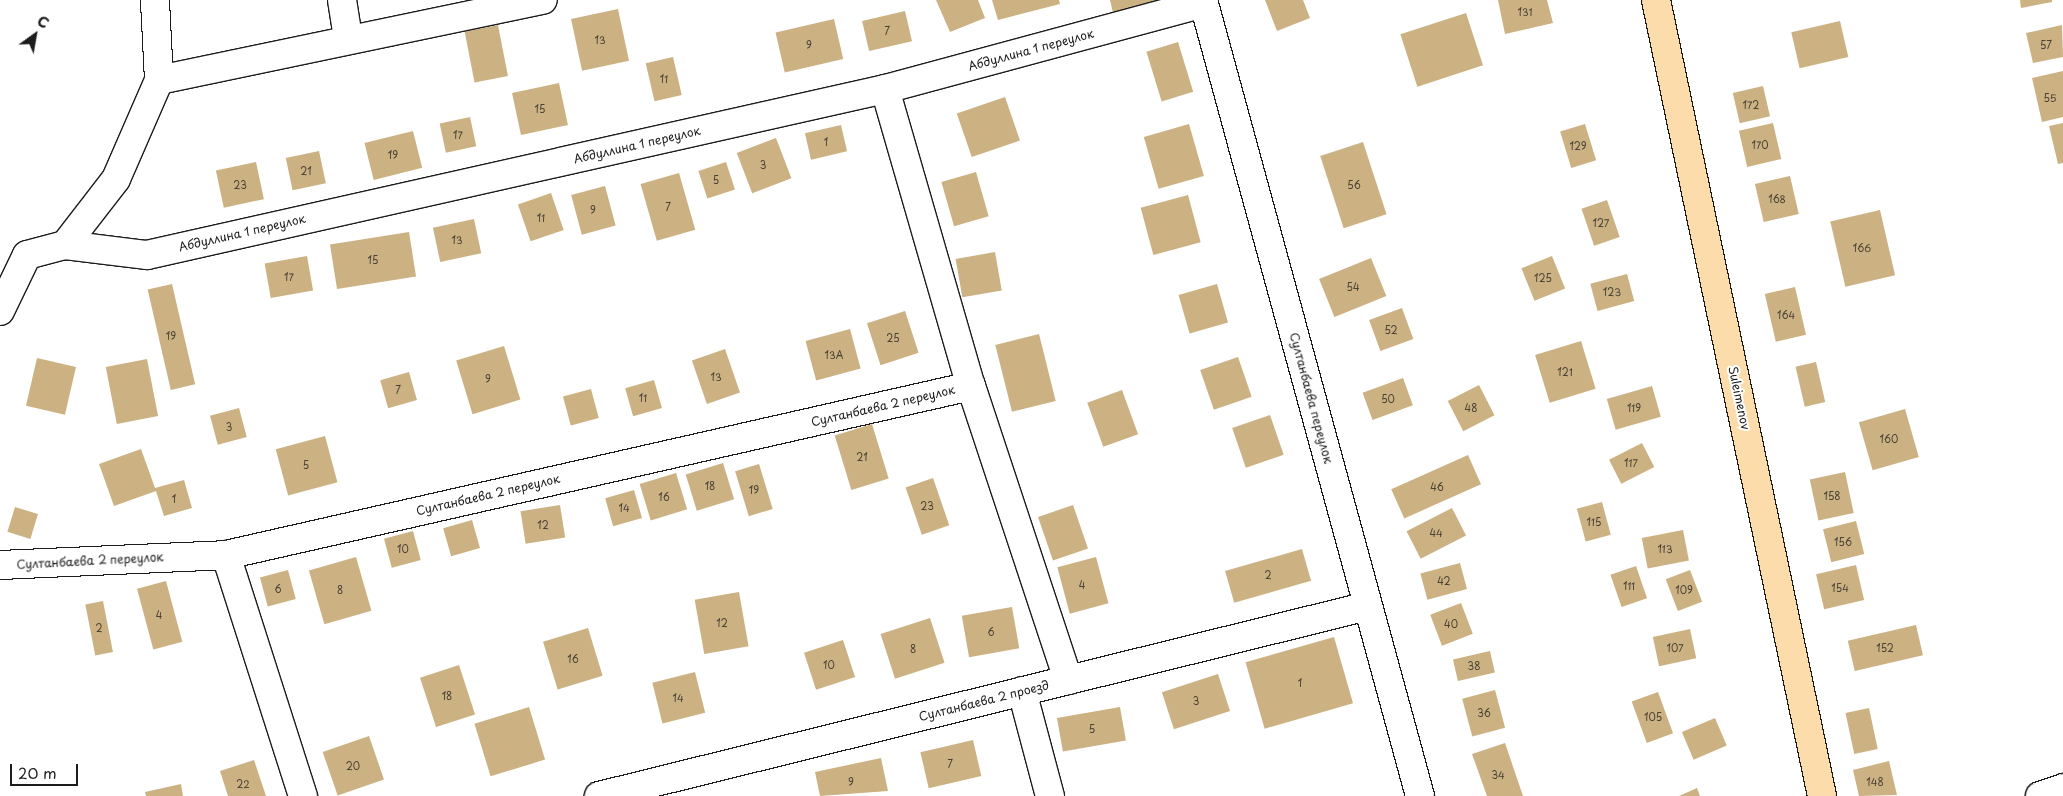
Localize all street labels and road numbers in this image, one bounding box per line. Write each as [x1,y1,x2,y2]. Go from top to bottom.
street label: Абдуллина 1 переулок [966,26,1096,74]
street label: Абдуллина 1 переулок [572,123,702,167]
street label: Абдуллина 1 переулок [177,211,307,255]
street label: Султанбаева переулок [1287,331,1335,465]
street label: Suleimenov [1725,365,1753,431]
street label: Султанбаева 2 переулок [809,382,957,430]
street label: Султанбаева 2 переулок [414,471,562,519]
street label: Султанбаева 2 переулок [16,550,164,572]
street label: Султанбаева 2 проезд [917,678,1051,724]

